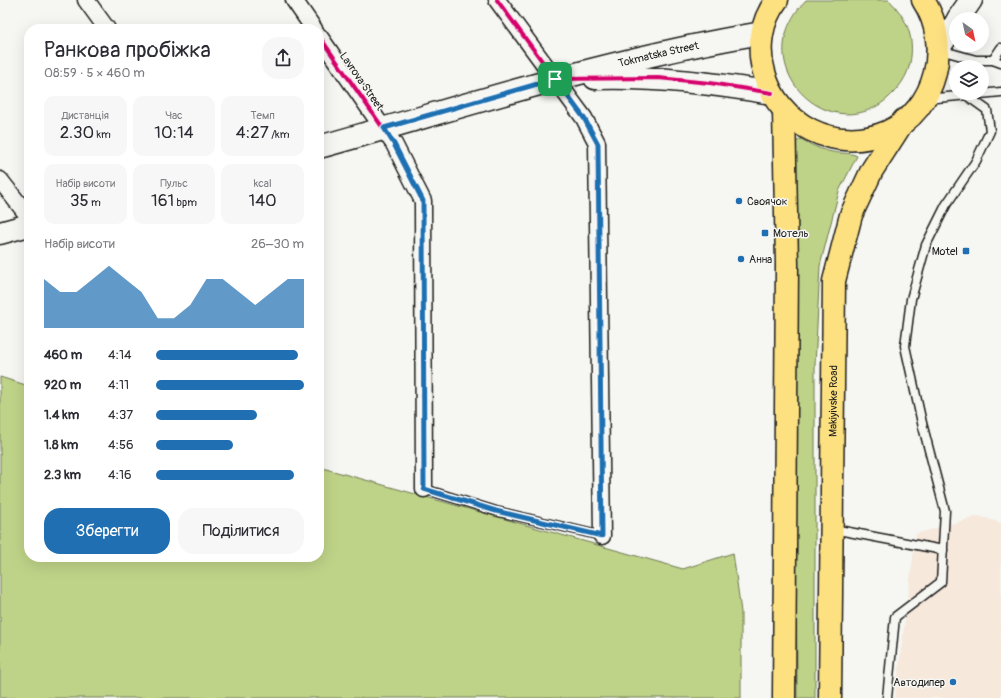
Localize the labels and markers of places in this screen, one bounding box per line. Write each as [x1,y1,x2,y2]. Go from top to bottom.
pin [538,62,572,96]
place label: Своячок [747,195,788,208]
marker: Своячок [734,196,744,206]
place label: Мотель [773,227,809,240]
marker: Мотель [760,228,770,238]
place label: Motel [932,245,958,258]
marker: Motel [961,246,971,256]
place label: Анна [749,253,772,266]
marker: Анна [736,254,746,264]
place label: Автодипер [893,676,945,689]
marker: Автодипер [948,677,958,687]

